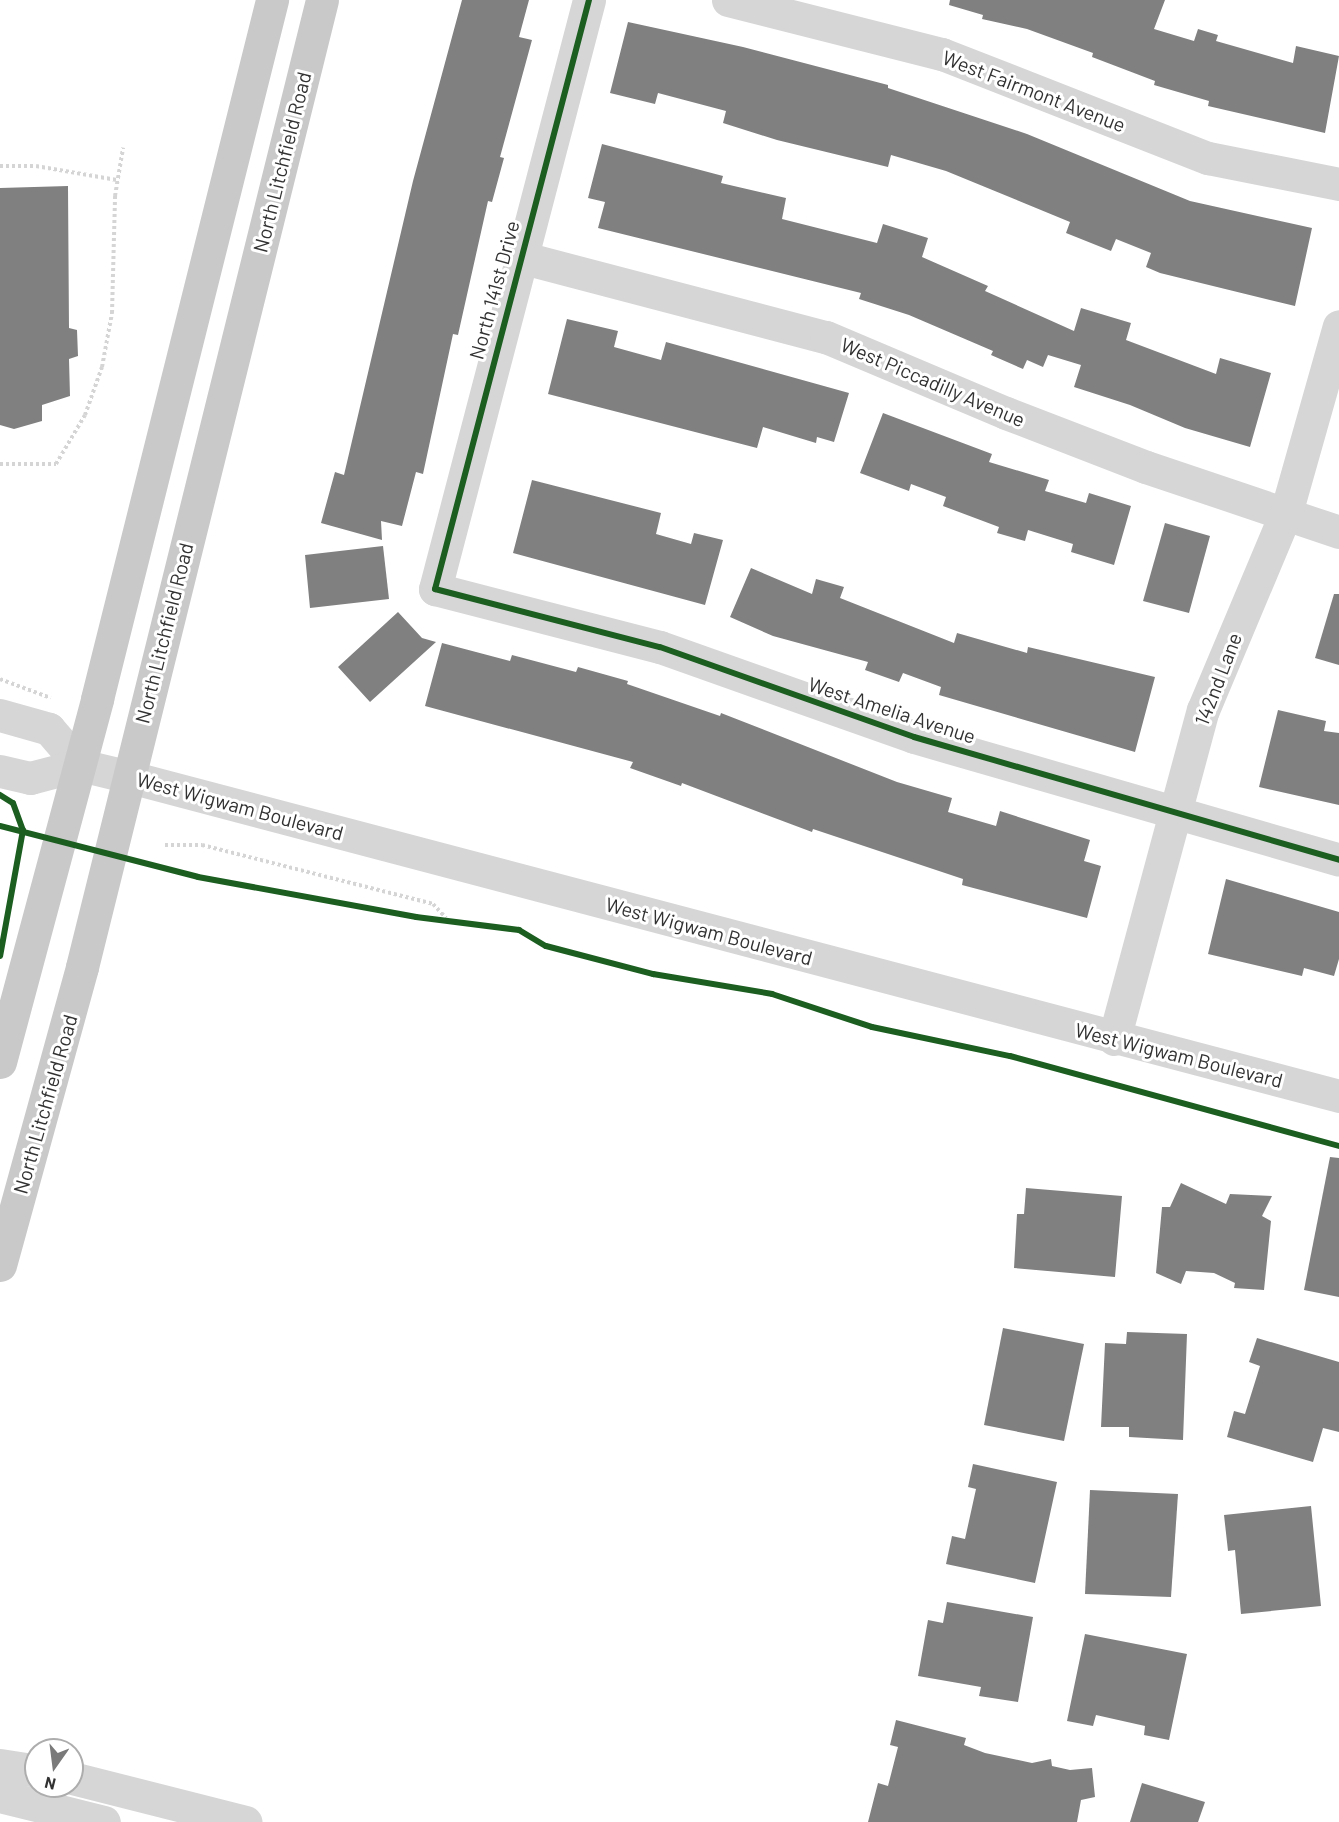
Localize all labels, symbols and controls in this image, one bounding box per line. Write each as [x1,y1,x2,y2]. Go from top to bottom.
street label: West Fairmont Avenue [939,45,1129,137]
street label: North Litchfield Road [248,69,316,255]
street label: North 141st Drive [464,218,524,362]
street label: West Piccadilly Avenue [837,332,1029,432]
street label: North Litchfield Road [130,540,198,726]
street label: 142nd Lane [1189,629,1247,729]
street label: West Amelia Avenue [805,672,979,748]
street label: West Wigwam Boulevard [134,767,346,845]
street label: West Wigwam Boulevard [603,892,815,970]
street label: North Litchfield Road [8,1012,82,1196]
street label: West Wigwam Boulevard [1073,1018,1285,1092]
north arrow [24,1738,84,1798]
text: N [43,1774,57,1795]

